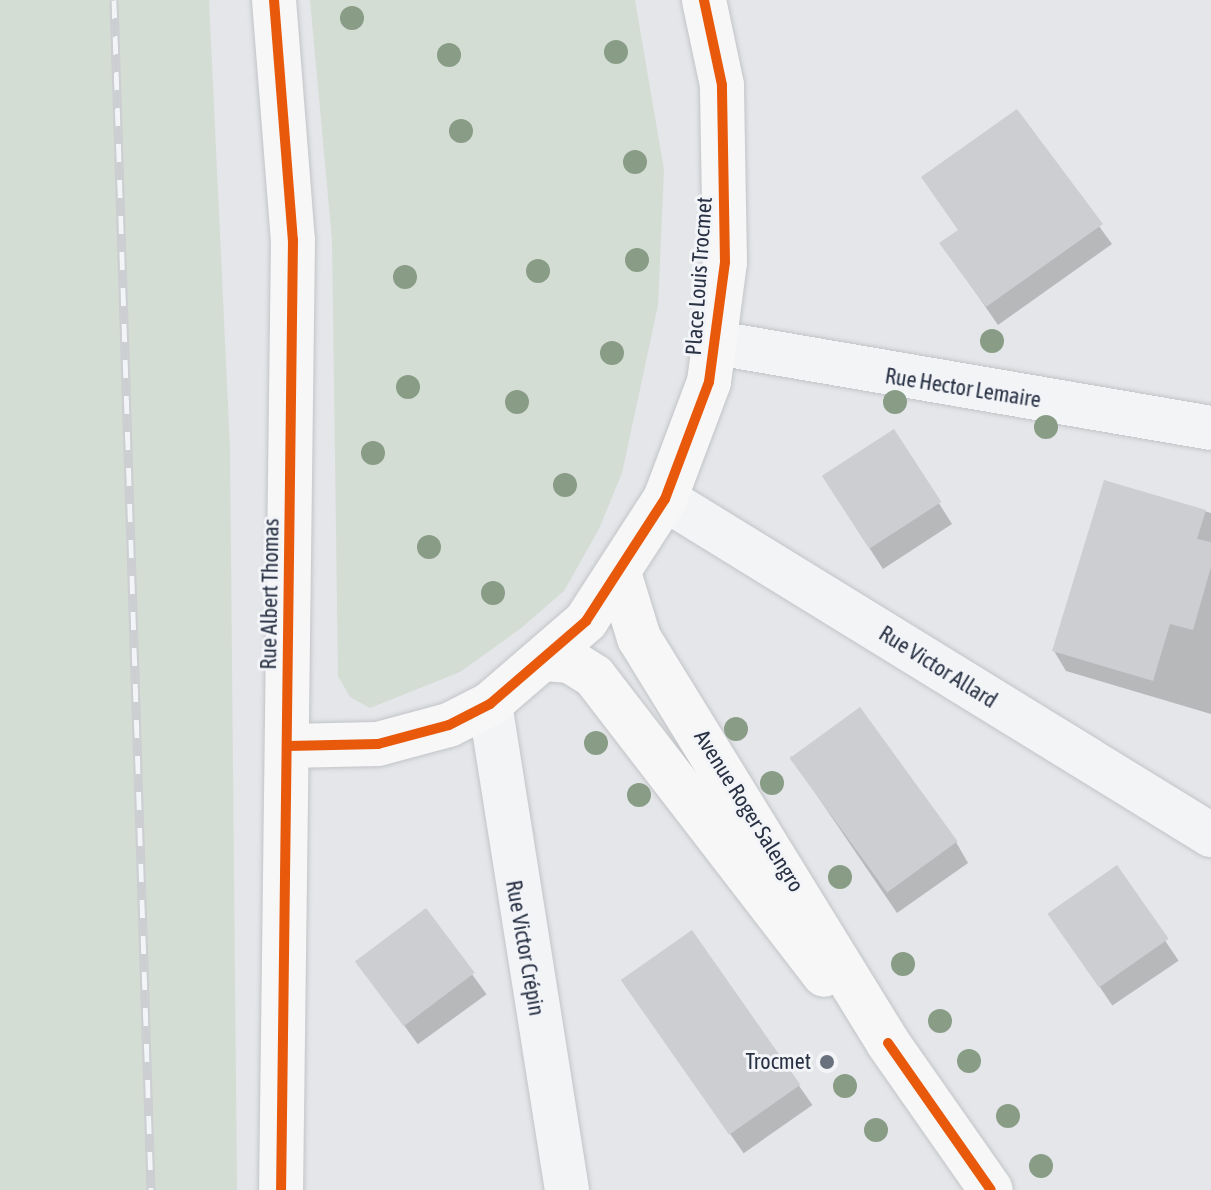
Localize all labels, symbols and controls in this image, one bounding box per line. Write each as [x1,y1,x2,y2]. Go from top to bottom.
street label: Place Louis Trocmet [680,196,718,356]
street label: Rue Hector Lemaire [883,363,1043,413]
street label: Rue Albert Thomas [255,518,285,670]
street label: Rue Victor Allard [874,620,1002,714]
street label: Avenue Roger Salengro [689,725,809,897]
street label: Rue Victor Crépin [500,878,550,1018]
place label: Trocmet [746,1049,811,1075]
marker: Trocmet [818,1053,836,1071]

